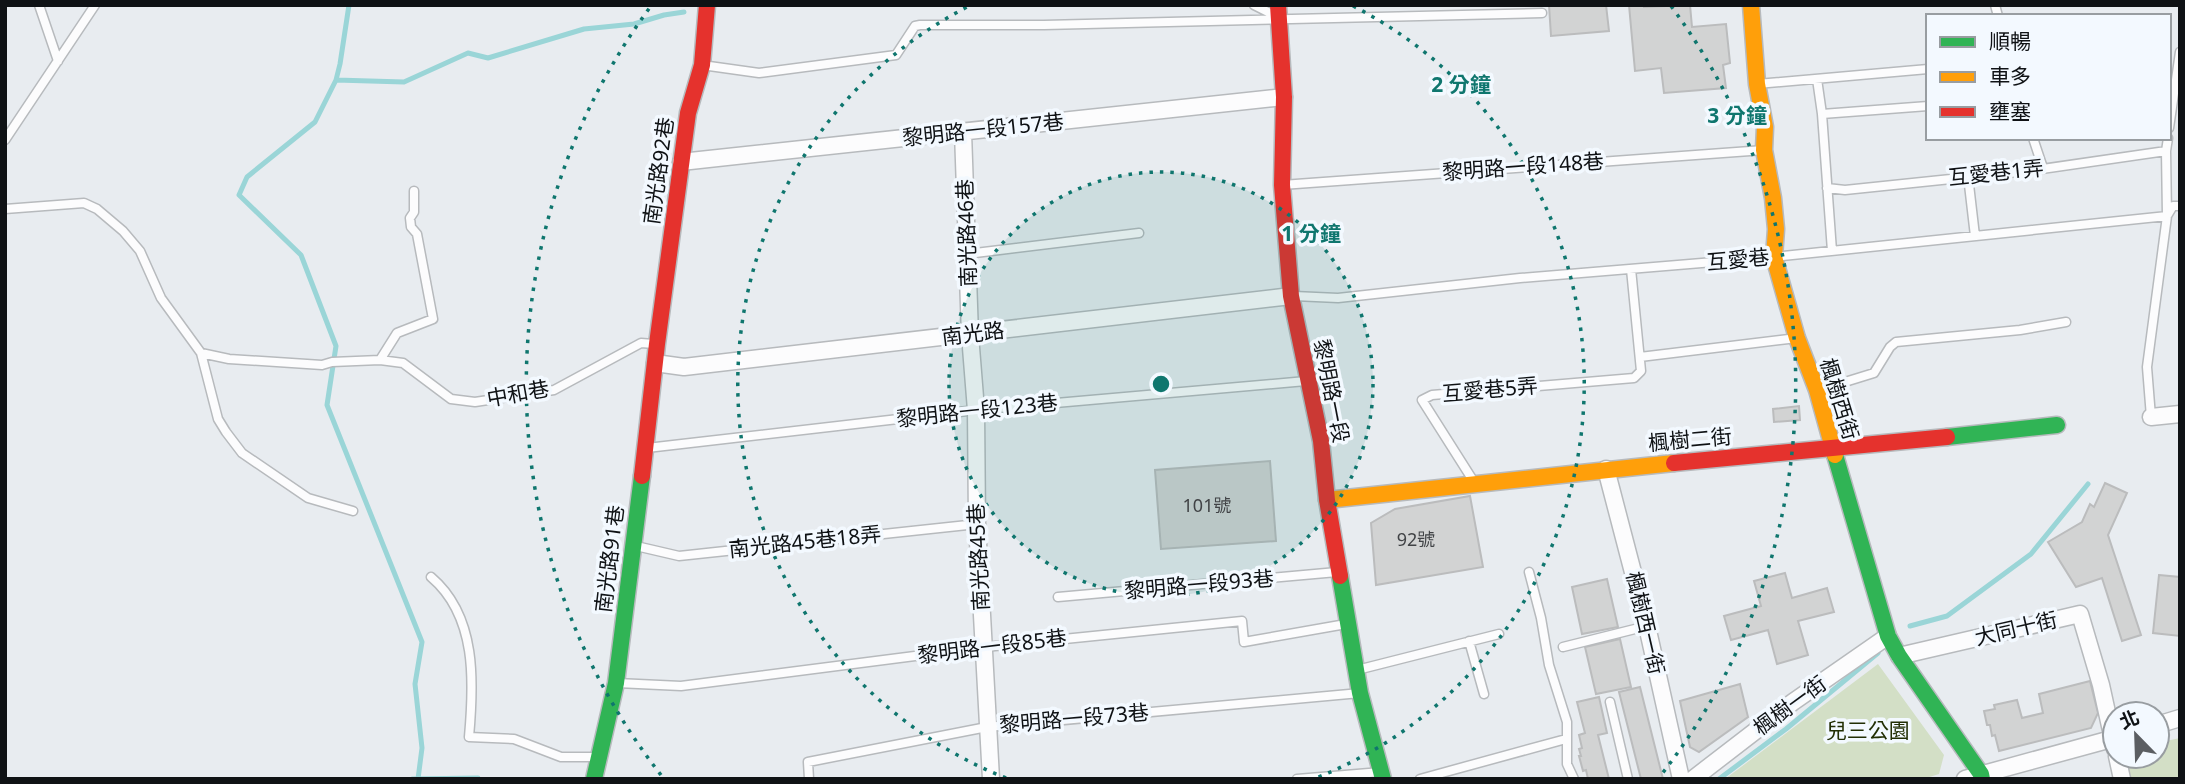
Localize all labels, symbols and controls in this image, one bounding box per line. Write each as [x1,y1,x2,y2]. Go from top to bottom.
legend [1926,14,2171,140]
text: 順暢 [1989,27,2031,55]
text: 車多 [1989,62,2031,90]
text: 2 分鐘 [1431,70,1491,98]
text: 壅塞 [1989,97,2031,125]
text: 3 分鐘 [1707,101,1767,129]
street label: 黎明路一段157巷 [901,107,1065,151]
street label: 南光路92巷 [637,115,679,226]
street label: 黎明路一段148巷 [1441,146,1605,186]
street label: 互愛巷1弄 [1947,153,2045,191]
street label: 南光路46巷 [950,179,982,288]
text: 1 分鐘 [1281,219,1341,247]
street label: 互愛巷 [1705,242,1771,276]
street label: 南光路 [940,315,1006,351]
street label: 黎明路一段 [1308,337,1356,445]
street label: 楓樹西街 [1814,354,1866,443]
street label: 互愛巷5弄 [1441,371,1539,407]
centre of rings [1149,372,1173,396]
street label: 中和巷 [484,374,551,412]
street label: 黎明路一段123巷 [895,388,1059,432]
street label: 楓樹二街 [1647,421,1733,457]
house number: 101號 [1183,493,1231,517]
street label: 南光路45巷 [961,502,995,612]
street label: 南光路91巷 [589,504,629,614]
street label: 南光路45巷18弄 [727,519,882,563]
house number: 92號 [1397,527,1435,551]
street label: 黎明路一段93巷 [1123,564,1275,604]
street label: 楓樹西一街 [1621,568,1671,677]
street label: 大同十街 [1972,605,2060,651]
street label: 黎明路一段85巷 [916,623,1068,669]
street label: 楓樹一街 [1747,669,1832,741]
street label: 黎明路一段73巷 [998,698,1150,738]
north arrow [2101,700,2171,770]
text: 北 [2116,704,2143,735]
park label: 兒三公園 [1826,716,1910,744]

